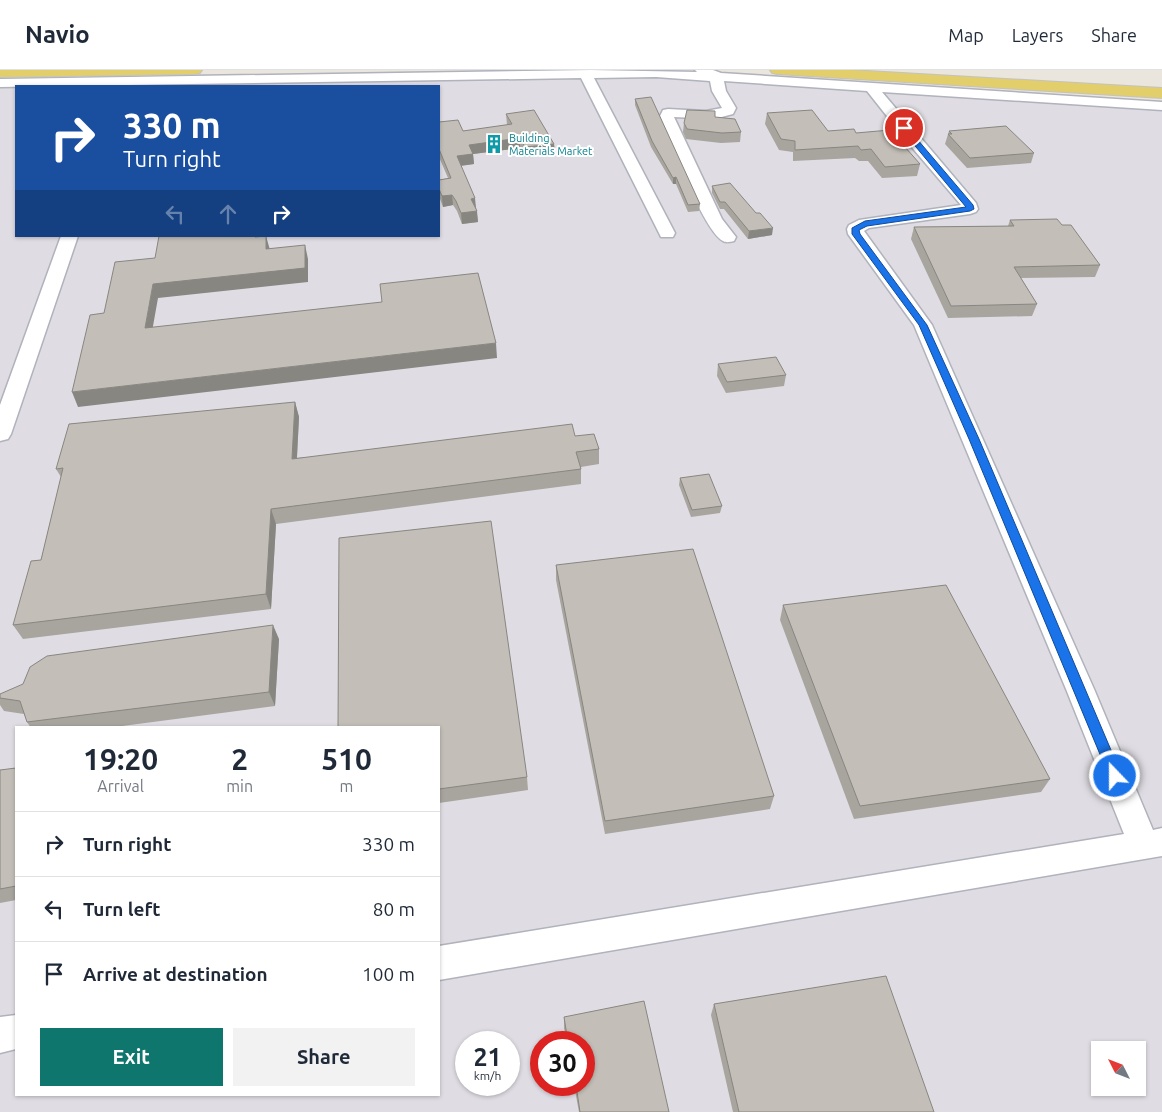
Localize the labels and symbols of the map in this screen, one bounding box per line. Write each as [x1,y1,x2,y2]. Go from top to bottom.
pin [883,107,925,149]
place label: Building Materials Market [509,132,593,157]
building icon: Building Materials Market [483,133,505,155]
position arrow [1088,749,1140,801]
speed limit sign: 30 [530,1031,595,1096]
north arrow [1091,1041,1146,1096]

